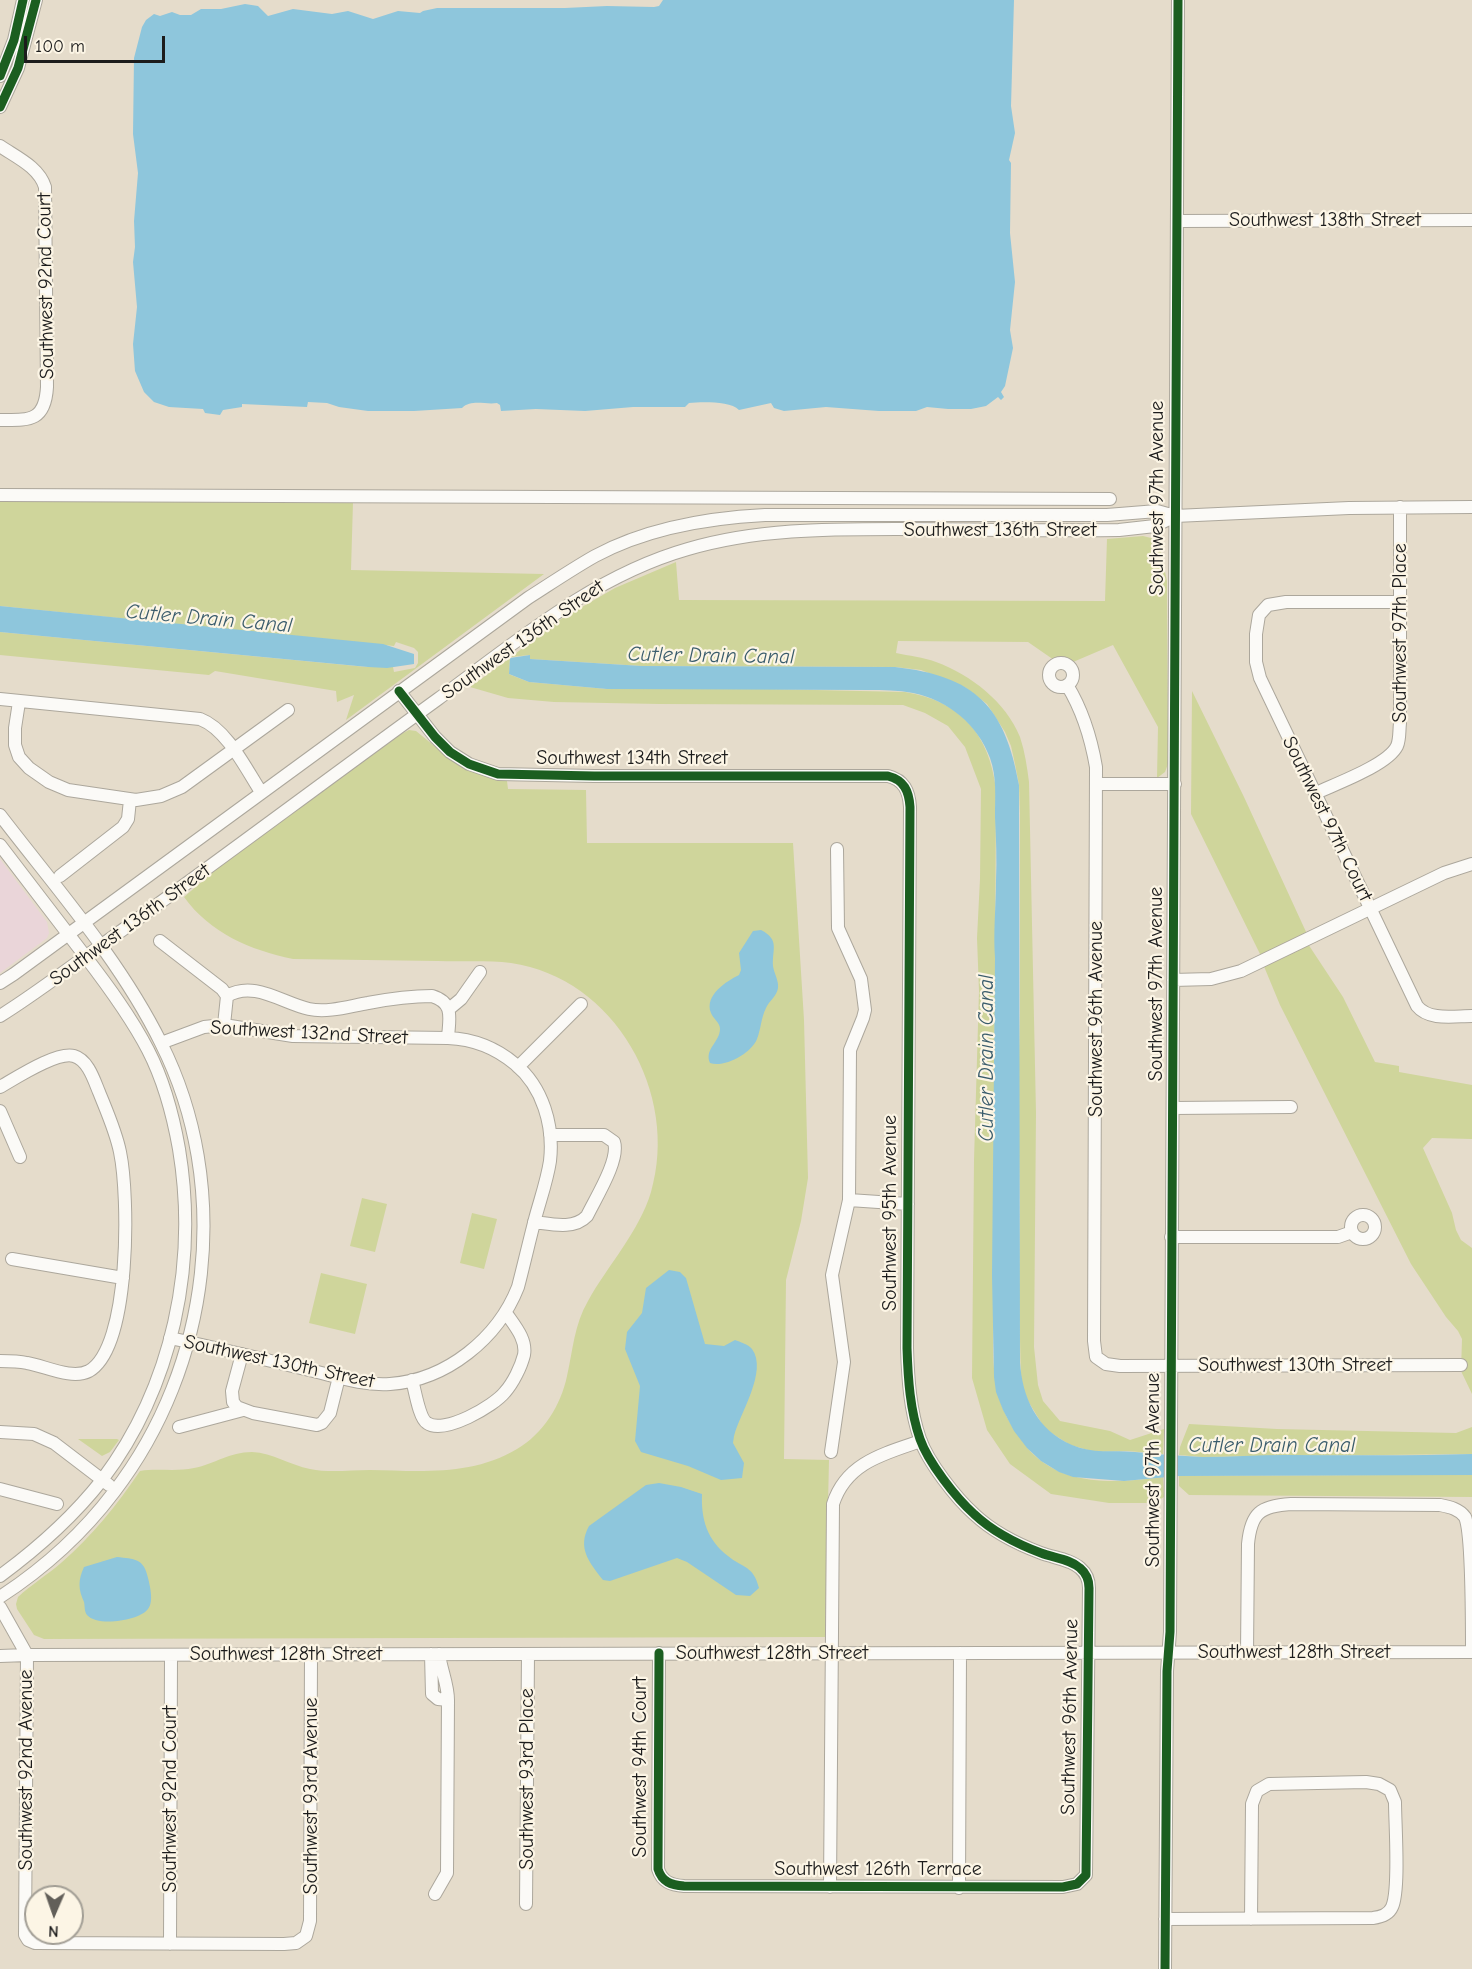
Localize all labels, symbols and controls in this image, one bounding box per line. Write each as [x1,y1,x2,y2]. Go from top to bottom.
scale bar [27,24,168,62]
text: 100 m [35,36,85,57]
street label: Southwest 92nd Court [32,192,60,380]
street label: Southwest 138th Street [1229,208,1421,232]
street label: Southwest 97th Avenue [1145,401,1169,595]
street label: Southwest 136th Street [904,518,1096,542]
street label: Southwest 97th Place [1388,543,1412,723]
street label: Southwest 136th Street [437,575,609,705]
water label: Cutler Drain Canal [125,599,293,639]
water label: Cutler Drain Canal [627,642,795,670]
street label: Southwest 97th Court [1277,733,1377,905]
street label: Southwest 134th Street [536,746,728,770]
street label: Southwest 136th Street [45,859,215,991]
street label: Southwest 97th Avenue [1144,887,1168,1081]
street label: Southwest 96th Avenue [1084,921,1108,1117]
water label: Cutler Drain Canal [974,975,1000,1141]
street label: Southwest 132nd Street [210,1016,408,1050]
street label: Southwest 95th Avenue [878,1115,902,1311]
street label: Southwest 130th Street [182,1330,376,1394]
street label: Southwest 130th Street [1198,1353,1392,1377]
street label: Southwest 97th Avenue [1141,1373,1165,1567]
water label: Cutler Drain Canal [1189,1433,1355,1459]
street label: Southwest 96th Avenue [1056,1619,1084,1815]
street label: Southwest 128th Street [1198,1640,1390,1664]
street label: Southwest 128th Street [676,1641,868,1665]
street label: Southwest 128th Street [190,1642,382,1666]
street label: Southwest 92nd Avenue [14,1670,38,1870]
street label: Southwest 94th Court [628,1677,652,1857]
street label: Southwest 93rd Place [515,1688,539,1870]
street label: Southwest 93rd Avenue [299,1698,323,1894]
street label: Southwest 92nd Court [158,1706,182,1892]
street label: Southwest 126th Terrace [774,1857,982,1881]
north arrow [24,1885,84,1945]
text: N [48,1922,59,1940]

